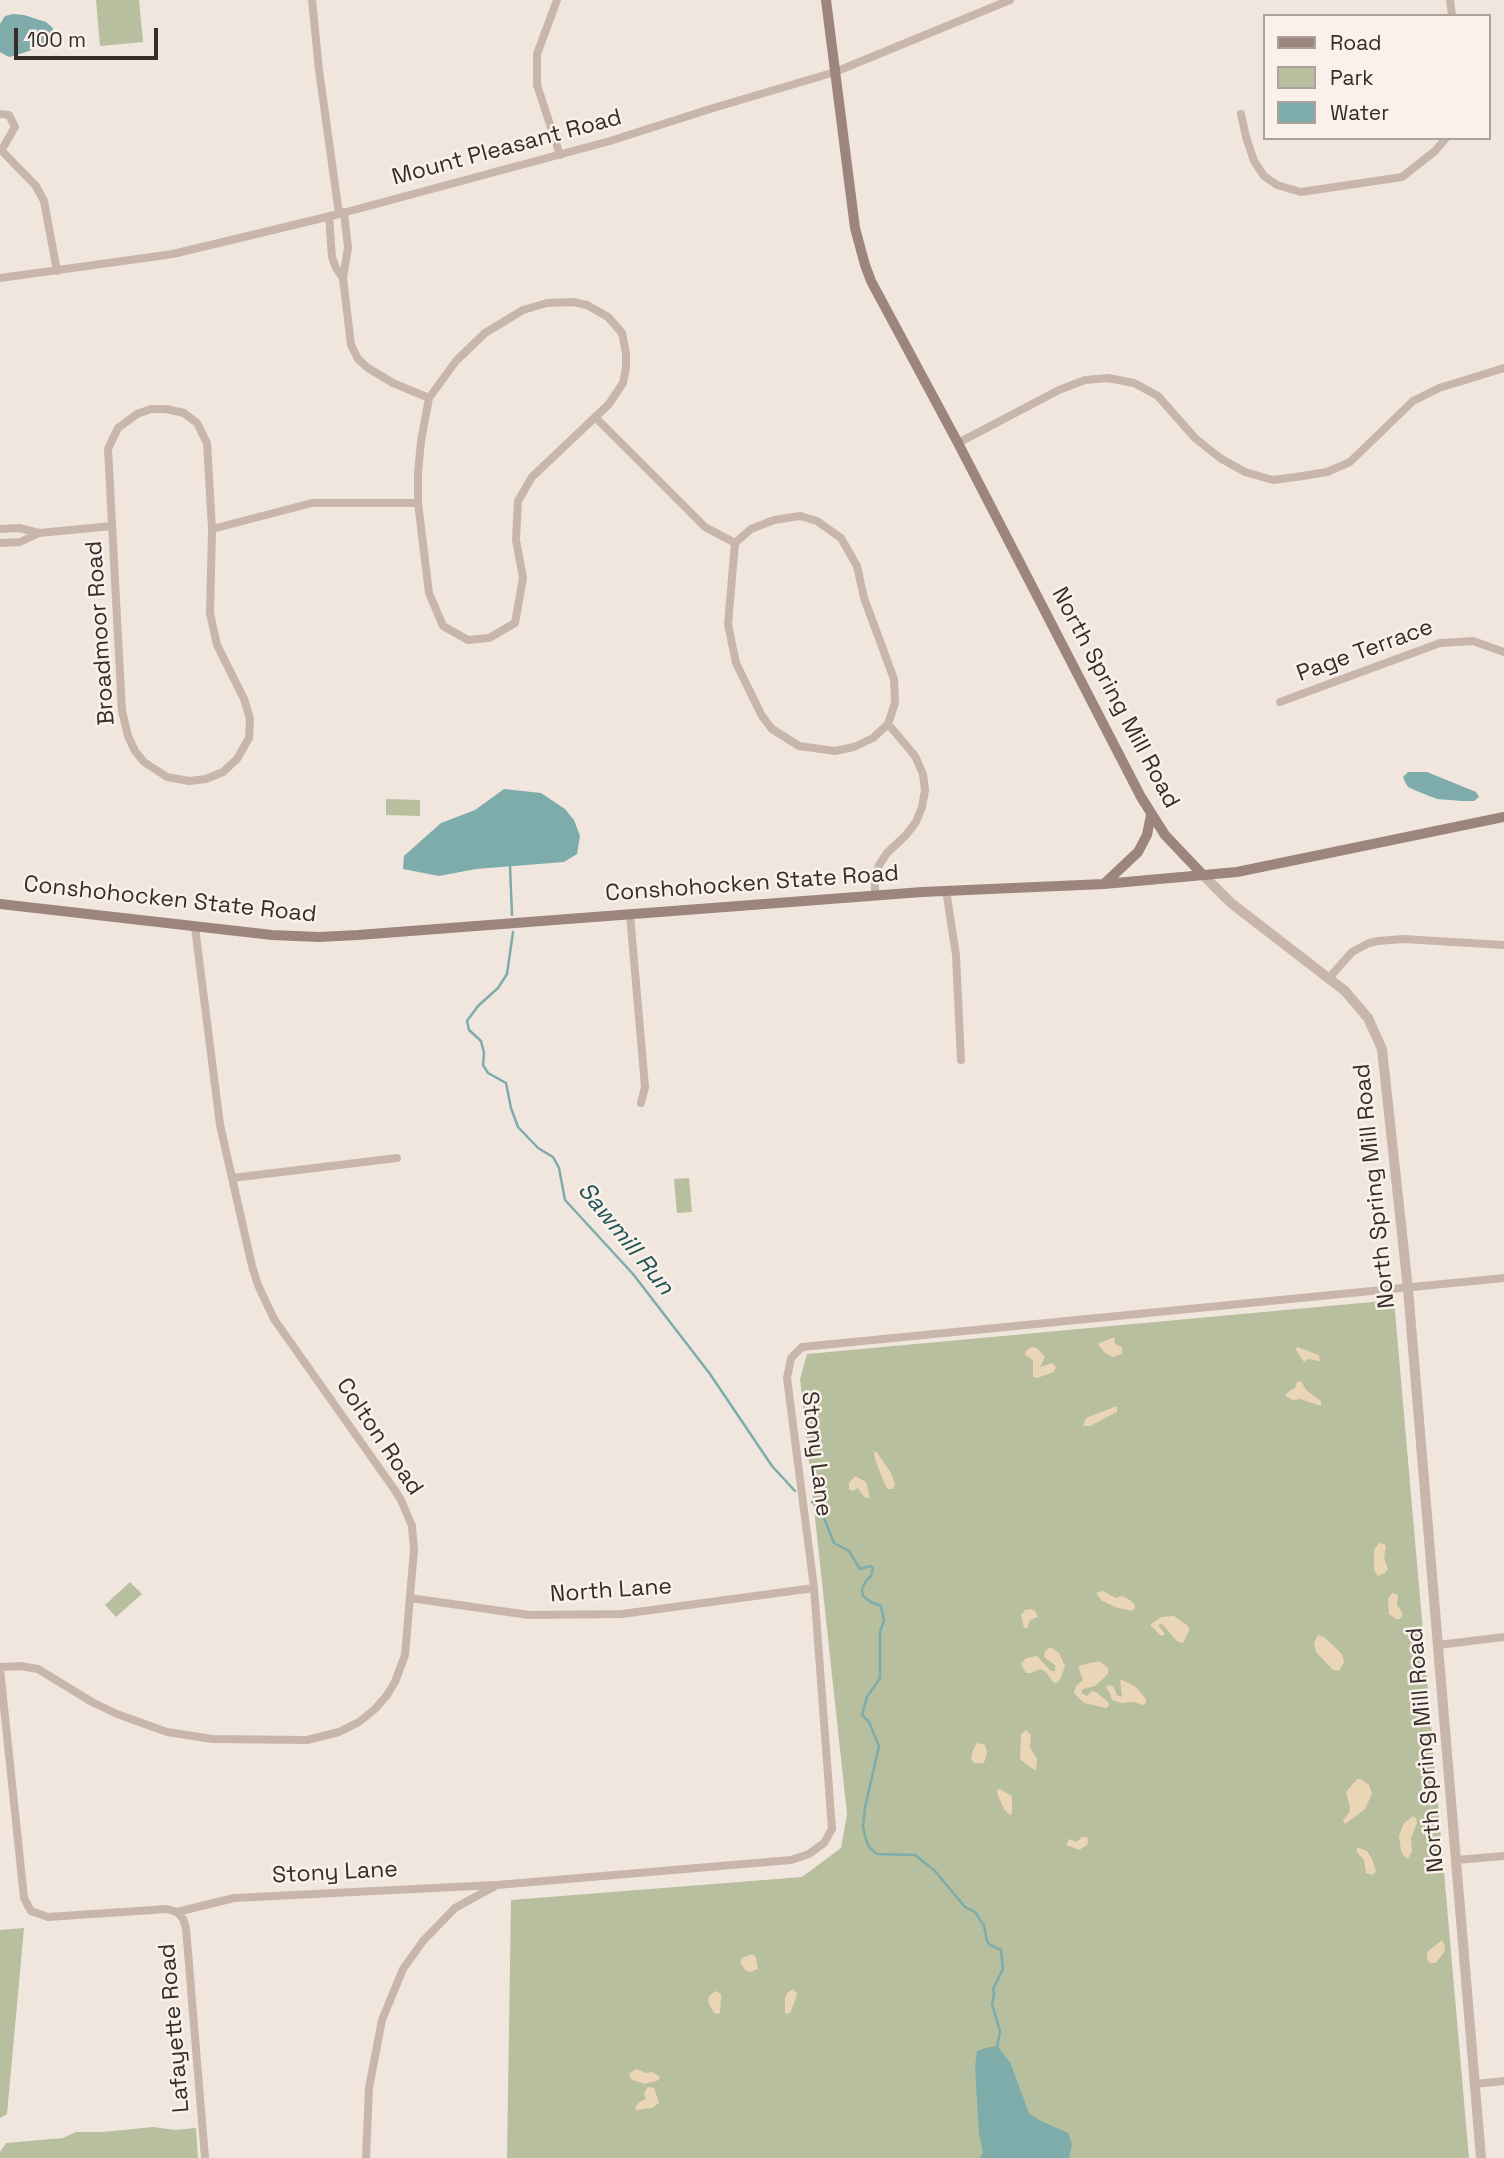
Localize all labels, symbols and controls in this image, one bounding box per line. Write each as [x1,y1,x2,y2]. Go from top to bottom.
scale bar [18,14,161,58]
legend [1262,14,1490,140]
text: 100 m [27,26,86,53]
text: Road [1330,29,1382,56]
text: Park [1330,64,1374,91]
text: Water [1330,99,1389,126]
street label: Mount Pleasant Road [389,104,625,192]
street label: Broadmoor Road [81,540,121,726]
street label: North Spring Mill Road [1045,583,1185,813]
street label: Page Terrace [1293,614,1437,688]
street label: Conshohocken State Road [604,860,900,908]
street label: Conshohocken State Road [22,871,318,929]
street label: North Spring Mill Road [1348,1062,1402,1310]
water label: Sawmill Run [571,1177,679,1301]
street label: Colton Road [330,1373,428,1501]
street label: Stony Lane [795,1390,837,1518]
street label: North Lane [549,1573,673,1609]
street label: North Spring Mill Road [1402,1626,1450,1874]
street label: Stony Lane [271,1856,399,1890]
street label: Lafayette Road [154,1942,196,2114]

